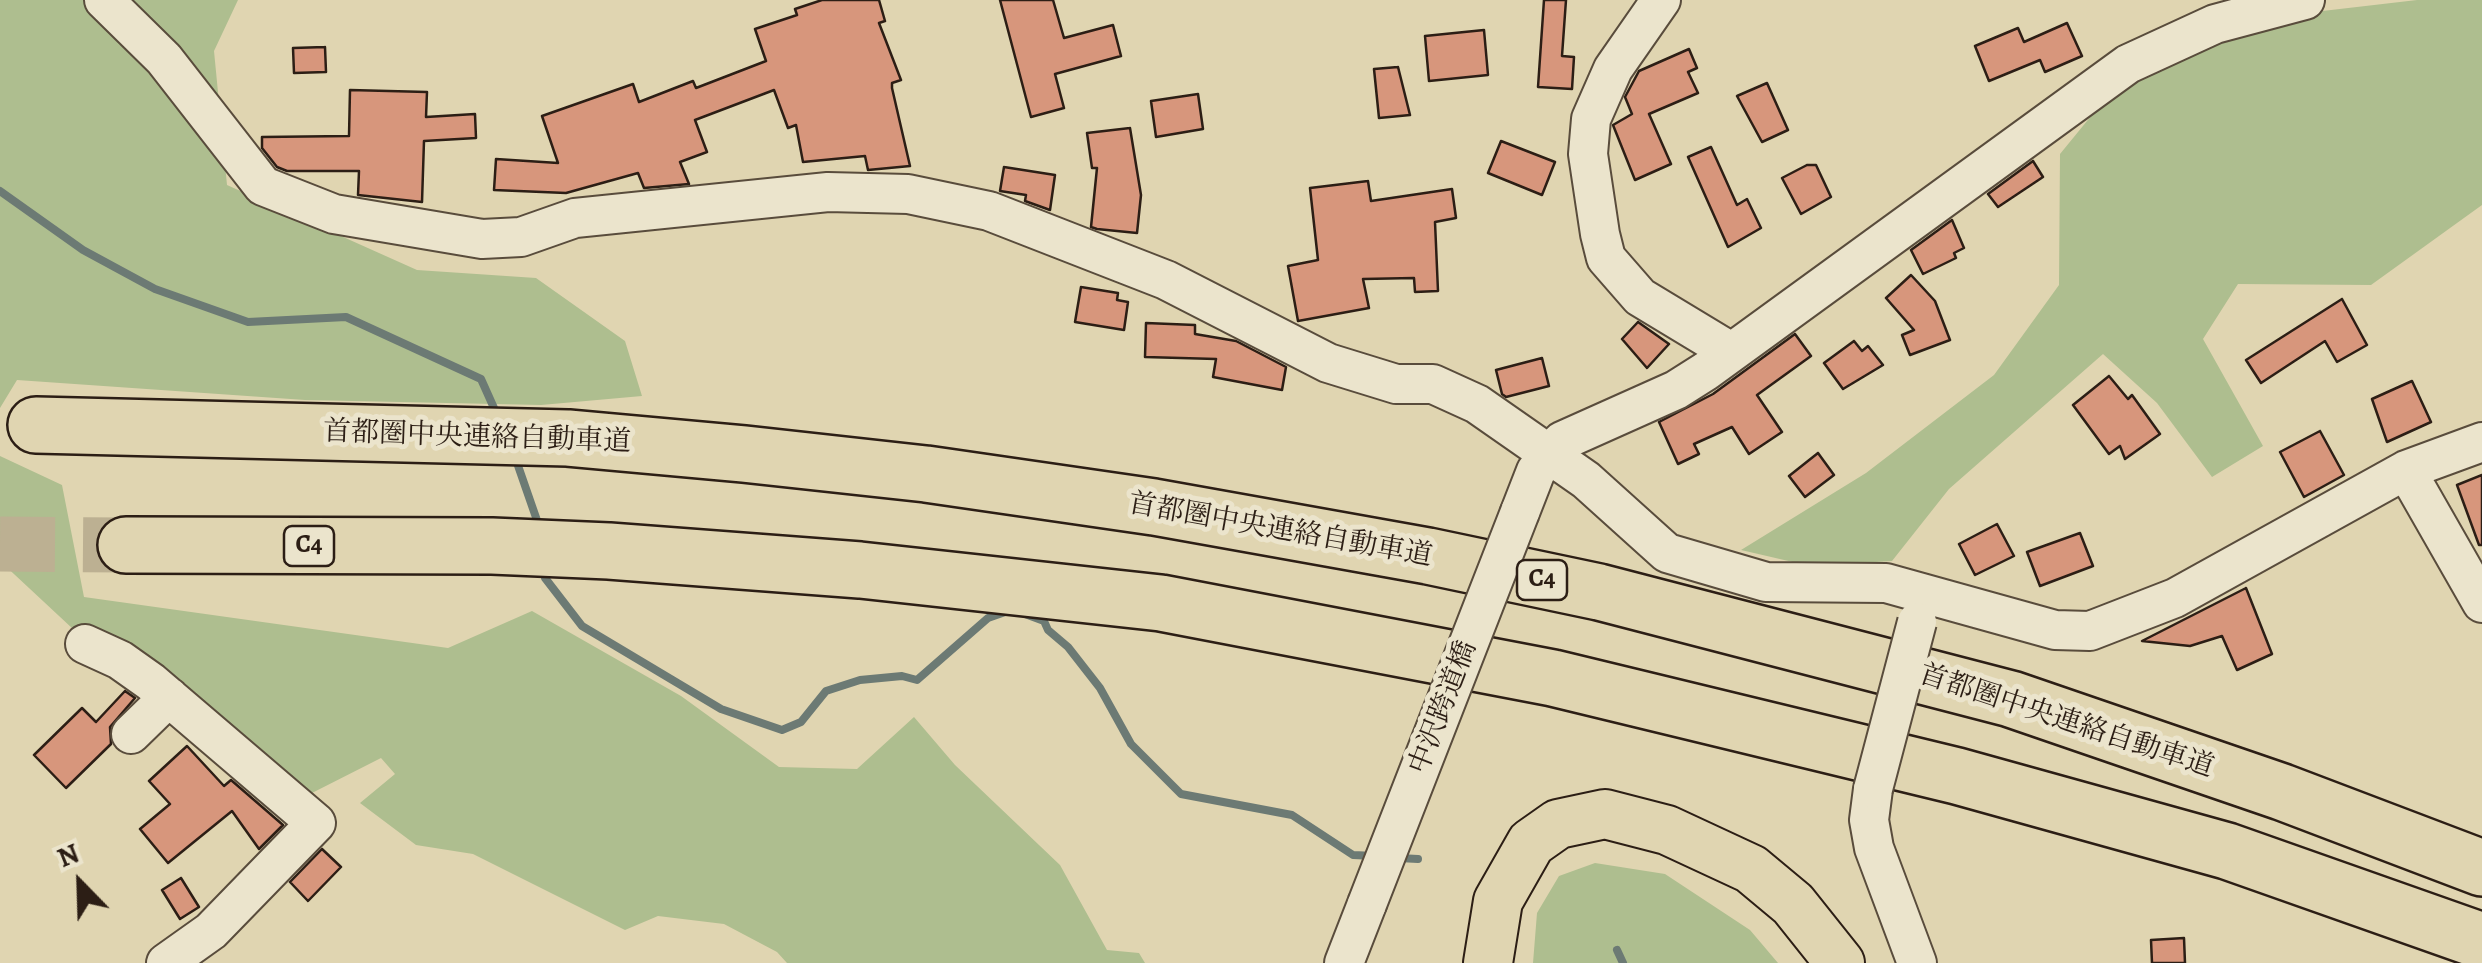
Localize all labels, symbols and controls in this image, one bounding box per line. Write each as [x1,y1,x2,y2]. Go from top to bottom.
street label: 首都圏中央連絡自動車道 [323,416,631,460]
street label: 首都圏中央連絡自動車道 [1125,488,1435,574]
road number: C4 [284,526,334,566]
road number: C4 [1517,560,1567,600]
street label: 中沢跨道橋 [1403,637,1485,779]
street label: 首都圏中央連絡自動車道 [1914,658,2218,786]
north arrow [30,833,130,933]
text: N [51,834,85,877]

